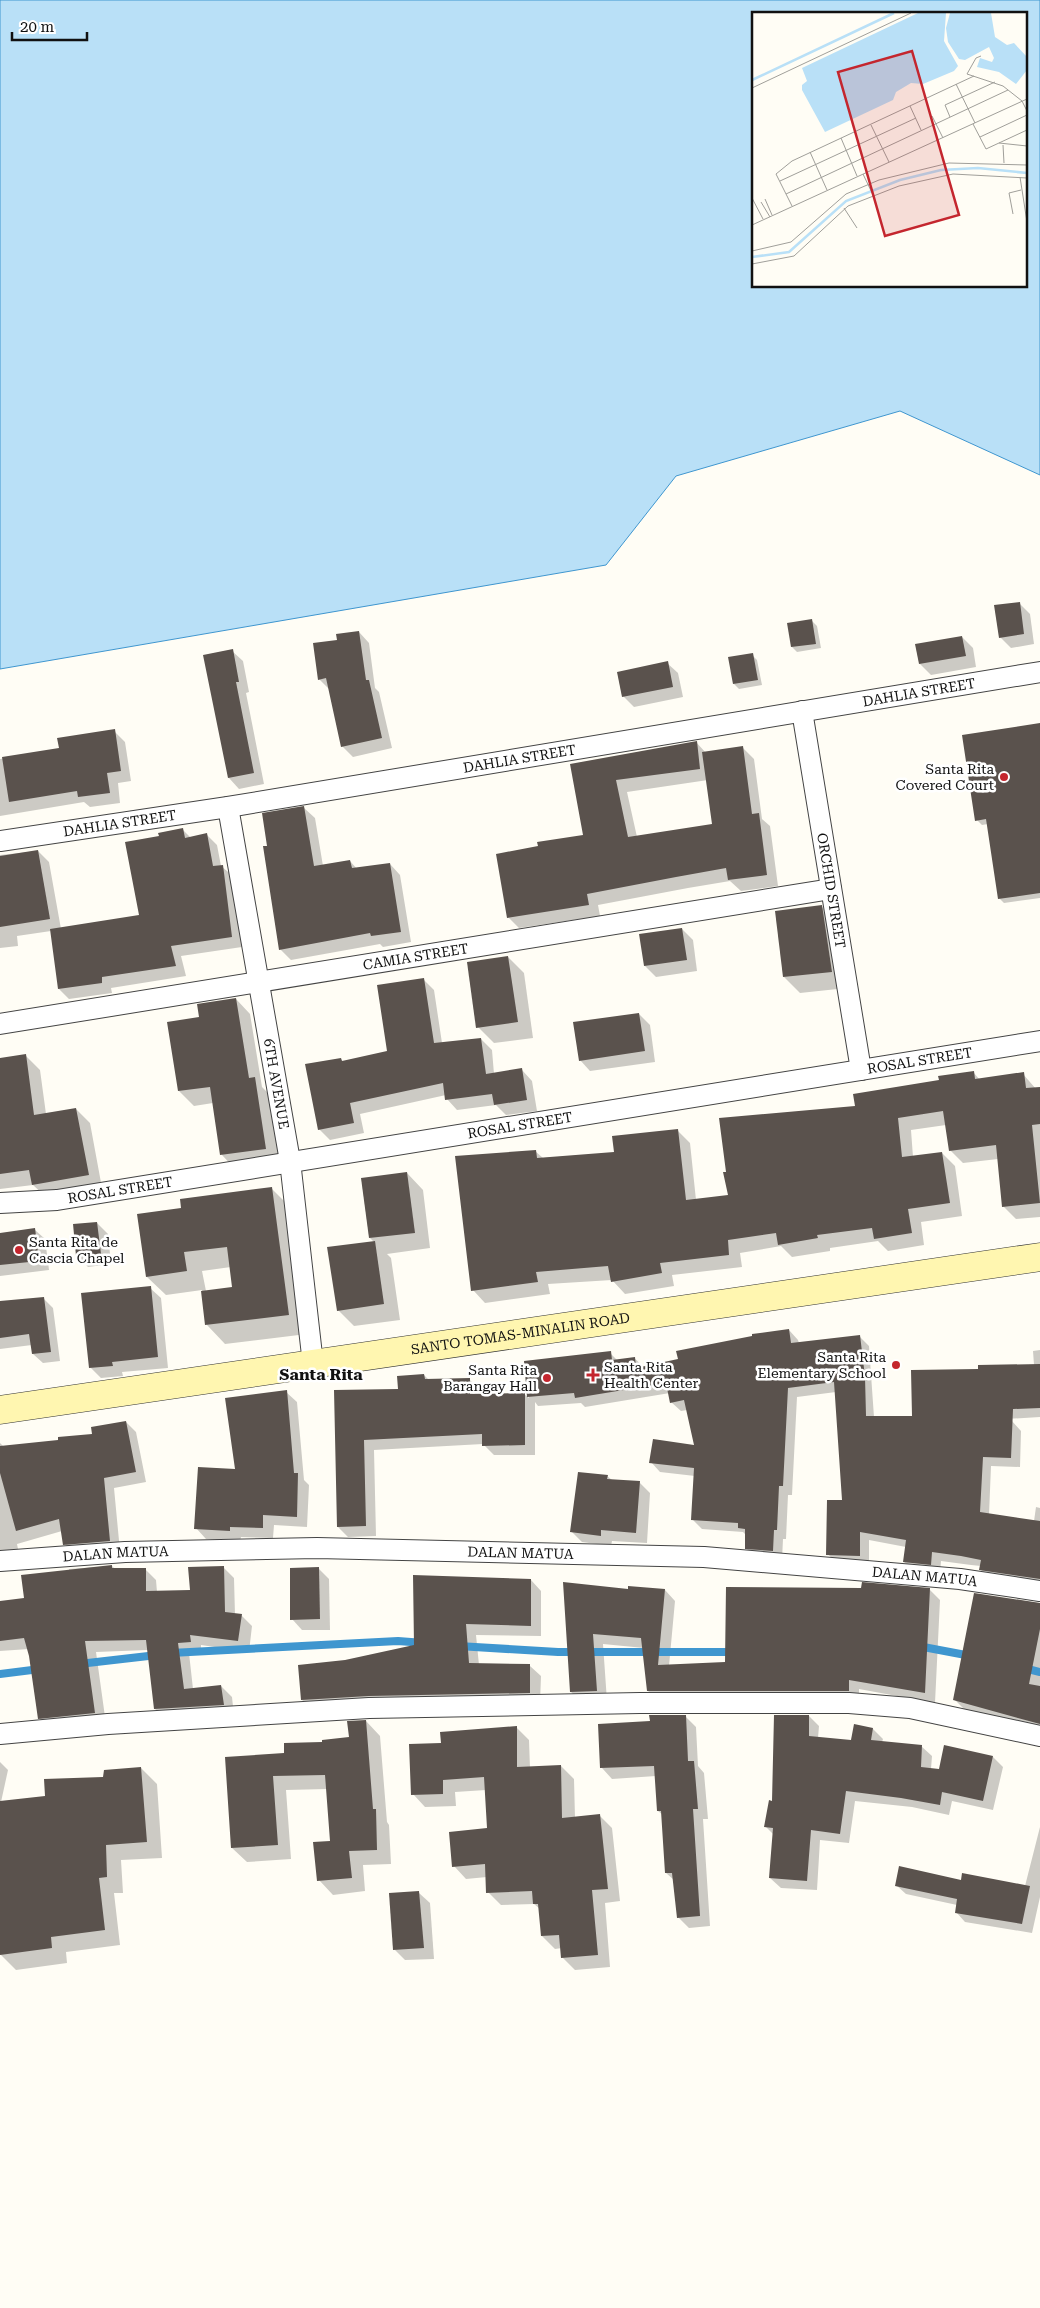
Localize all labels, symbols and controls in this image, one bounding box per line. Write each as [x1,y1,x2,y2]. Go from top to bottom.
scale bar [12,10,88,42]
inset map [752,12,1028,288]
text: 20 m [20,18,55,36]
street label: DAHLIA STREET [861,675,977,709]
street label: DAHLIA STREET [462,741,577,776]
place label: Santa Rita Covered Court [896,761,994,793]
marker: Santa Rita Covered Court [998,771,1010,783]
street label: DAHLIA STREET [62,807,177,839]
street label: ORCHID STREET [814,832,849,950]
street label: CAMIA STREET [362,940,469,973]
street label: 6TH AVENUE [261,1037,292,1130]
street label: ROSAL STREET [866,1044,973,1077]
street label: ROSAL STREET [466,1109,574,1141]
street label: ROSAL STREET [66,1173,174,1206]
place label: Santa Rita de Cascia Chapel [29,1234,125,1266]
marker: Santa Rita de Cascia Chapel [13,1244,25,1256]
street label: SANTO TOMAS-MINALIN ROAD [410,1309,631,1357]
place label: Santa Rita Elementary School [758,1349,887,1381]
place label: Santa Rita Health Center [604,1359,698,1391]
marker: Santa Rita Elementary School [890,1359,902,1371]
place label: Santa Rita Barangay Hall [443,1362,538,1394]
district label: Santa Rita [279,1365,363,1384]
marker: Santa Rita Health Center [586,1368,600,1382]
marker: Santa Rita Barangay Hall [541,1372,553,1384]
street label: DALAN MATUA [62,1543,169,1564]
street label: DALAN MATUA [467,1544,574,1562]
street label: DALAN MATUA [871,1563,979,1590]

